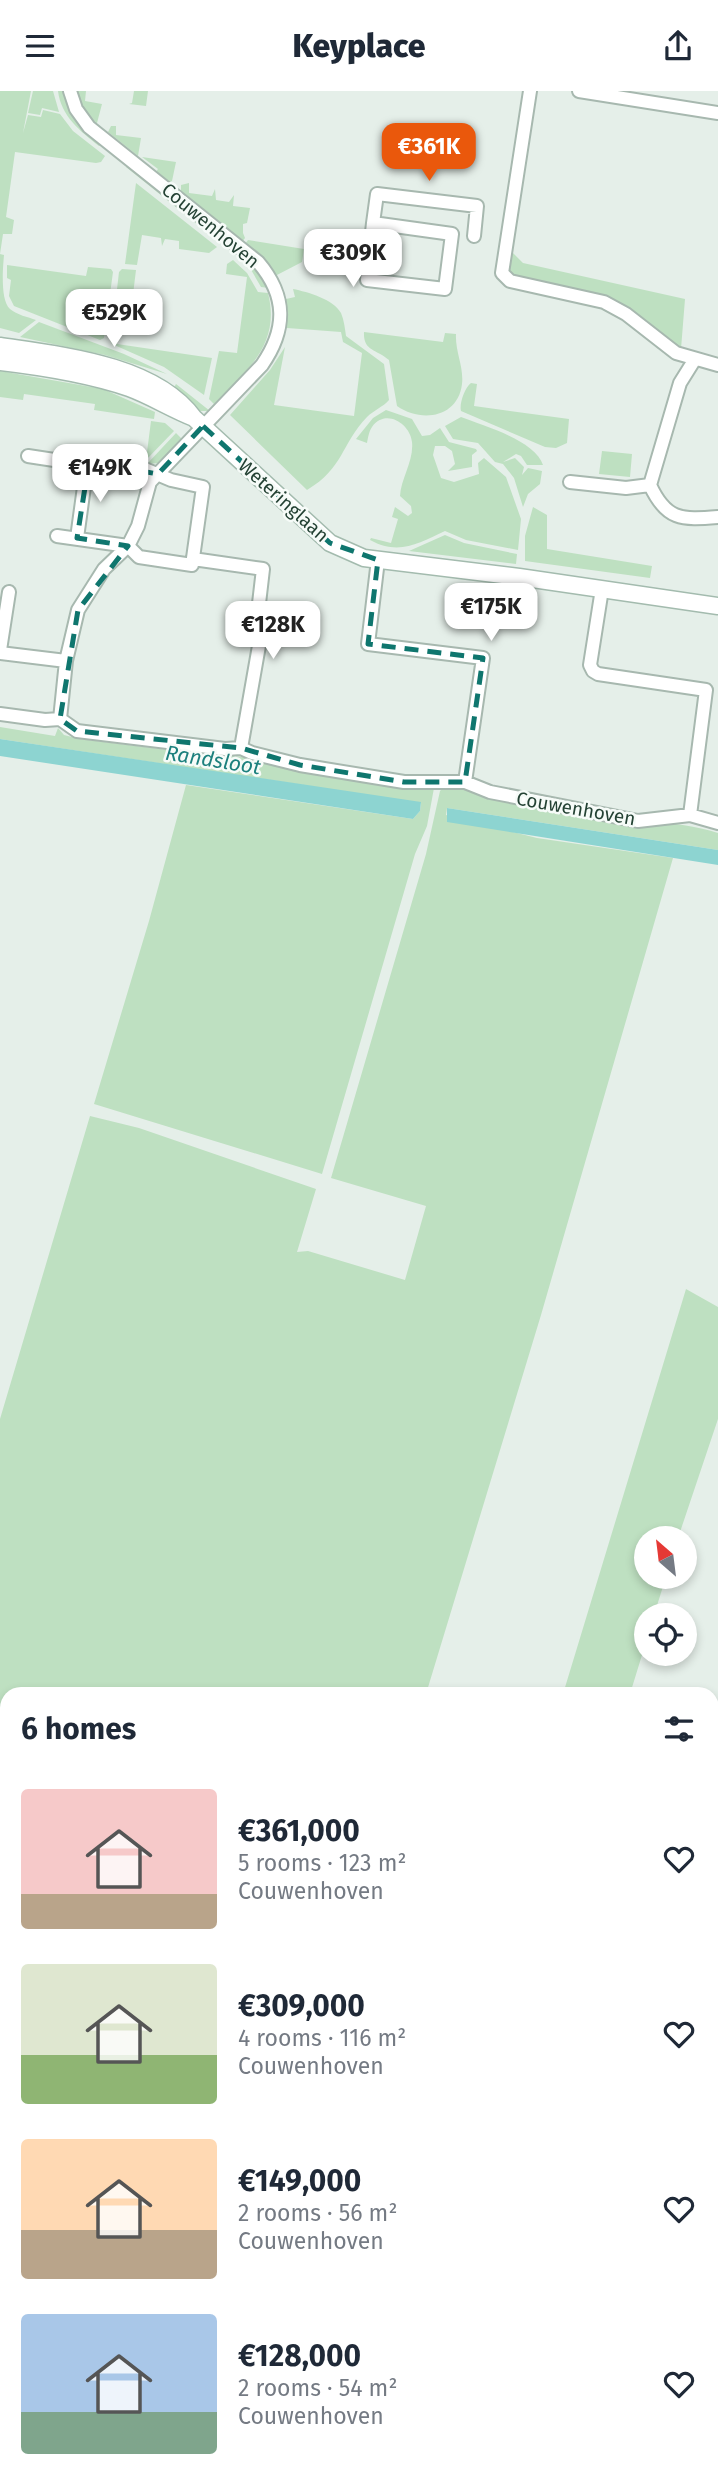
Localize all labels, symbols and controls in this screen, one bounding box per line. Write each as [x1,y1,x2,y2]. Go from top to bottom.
icon: menu [21,27,59,65]
text: Keyplace [293,27,425,65]
icon: share [659,27,697,65]
pin: €361K [380,123,478,183]
text: €361K [398,132,460,160]
street label: Couwenhoven [157,178,264,273]
pin: €309K [304,229,402,289]
text: €309K [320,238,386,266]
pin: €529K [65,289,163,349]
text: €529K [82,298,146,326]
pin: €149K [51,445,149,504]
text: €149K [68,453,132,481]
street label: Weteringlaan [234,454,334,547]
pin: €175K [442,583,540,643]
text: €175K [461,592,521,620]
pin: €128K [224,601,322,661]
text: €128K [241,610,305,638]
water label: Randsloot [164,740,263,780]
street label: Couwenhoven [515,787,637,830]
north arrow [634,1526,696,1589]
map controls [634,1526,697,1666]
button: locate [634,1603,697,1666]
icon: filters [660,1710,698,1748]
text: 6 homes [21,1711,136,1747]
text: €361,000 [238,1813,360,1849]
icon: home [77,1817,161,1901]
icon: heart [660,1840,698,1878]
text: 5 rooms · 123 m² [238,1849,406,1877]
text: Couwenhoven [238,1877,384,1905]
text: €309,000 [238,1988,365,2024]
icon: home [77,1992,161,2076]
icon: heart [660,2015,698,2053]
text: 4 rooms · 116 m² [238,2024,406,2052]
text: Couwenhoven [238,2052,384,2080]
text: €149,000 [238,2163,361,2199]
icon: home [77,2167,161,2251]
icon: heart [660,2190,698,2228]
text: 2 rooms · 56 m² [238,2199,397,2227]
text: Couwenhoven [238,2227,384,2255]
text: €128,000 [238,2338,361,2374]
icon: home [77,2342,161,2426]
icon: heart [660,2365,698,2403]
text: 2 rooms · 54 m² [238,2374,397,2402]
text: Couwenhoven [238,2402,384,2430]

